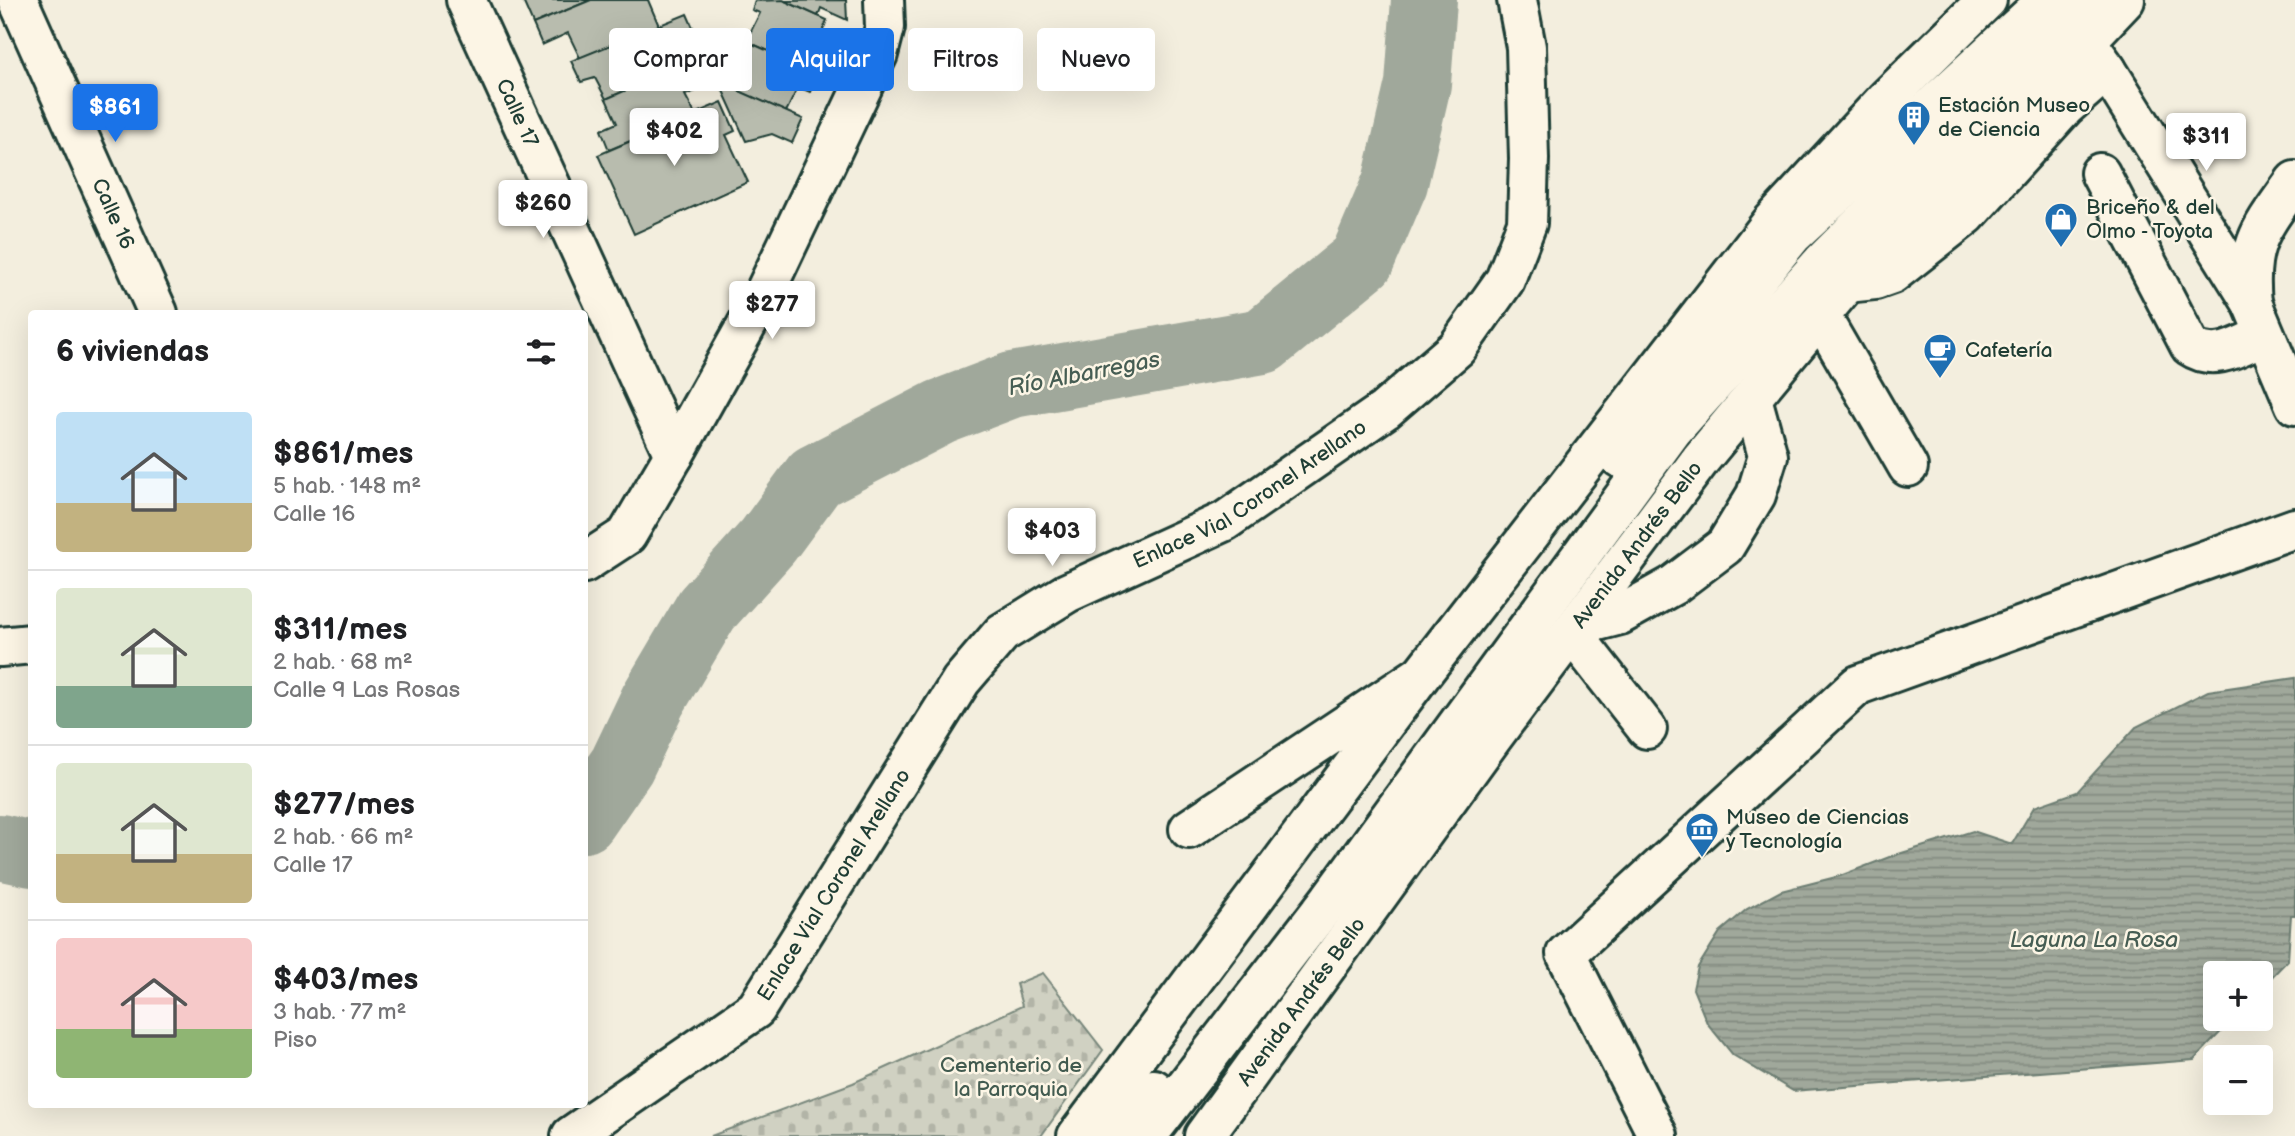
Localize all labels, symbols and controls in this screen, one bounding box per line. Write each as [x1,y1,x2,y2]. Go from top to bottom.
chip: Comprar [609,28,752,91]
chip: Alquilar [766,28,894,91]
chip: Filtros [908,28,1023,91]
chip: Nuevo [1037,28,1155,91]
street label: Calle 17 [491,75,544,152]
pin: $861 [74,85,156,144]
text: $861 [89,93,141,121]
place label: Estación Museo de Ciencia [1938,93,2090,142]
building icon: Estación Museo de Ciencia [1895,98,1933,147]
pin: $402 [633,108,715,168]
pin: $311 [2165,114,2247,173]
text: $402 [646,117,702,145]
text: $311 [2182,122,2230,150]
street label: Calle 16 [87,174,140,253]
pin: $260 [502,180,584,240]
text: $260 [514,189,572,217]
place label: Briceño & del Olmo - Toyota [2086,195,2215,244]
shop icon: Briceño & del Olmo - Toyota [2042,200,2080,249]
pin: $277 [731,282,813,341]
text: $277 [745,290,799,318]
cafe icon: Cafetería [1921,331,1959,380]
icon: filters [522,333,560,371]
text: 6 viviendas [56,334,209,370]
place label: Cafetería [1965,338,2053,363]
water label: Río Albarregas [1006,345,1163,402]
street label: Enlace Vial Coronel Arellano [1129,414,1371,574]
text: $861/mes [273,436,413,472]
icon: home [112,440,196,524]
street label: Avenida Andrés Bello [1566,456,1707,633]
text: 5 hab. · 148 m² [273,472,421,500]
text: Calle 16 [273,500,355,528]
pin: $403 [1011,508,1093,568]
text: $403 [1024,517,1080,545]
text: $311/mes [273,612,407,648]
icon: home [112,616,196,700]
text: 2 hab. · 68 m² [273,648,413,676]
text: Calle 9 Las Rosas [273,676,460,704]
street label: Enlace Vial Coronel Arellano [752,764,916,1005]
text: $277/mes [273,787,415,823]
icon: home [112,791,196,875]
place label: Museo de Ciencias y Tecnología [1725,805,1909,854]
museum icon: Museo de Ciencias y Tecnología [1683,810,1721,859]
text: 2 hab. · 66 m² [273,823,413,851]
text: Calle 17 [273,851,353,879]
street label: Avenida Andrés Bello [1232,912,1371,1091]
water label: Laguna La Rosa [2010,926,2178,954]
map controls [2203,961,2273,1115]
button: + [2203,961,2273,1031]
text: $403/mes [273,962,418,998]
icon: home [112,966,196,1050]
text: 3 hab. · 77 m² [273,998,407,1026]
text: Piso [273,1026,317,1054]
button: − [2203,1045,2273,1115]
park label: Cementerio de la Parroquia [940,1053,1082,1102]

